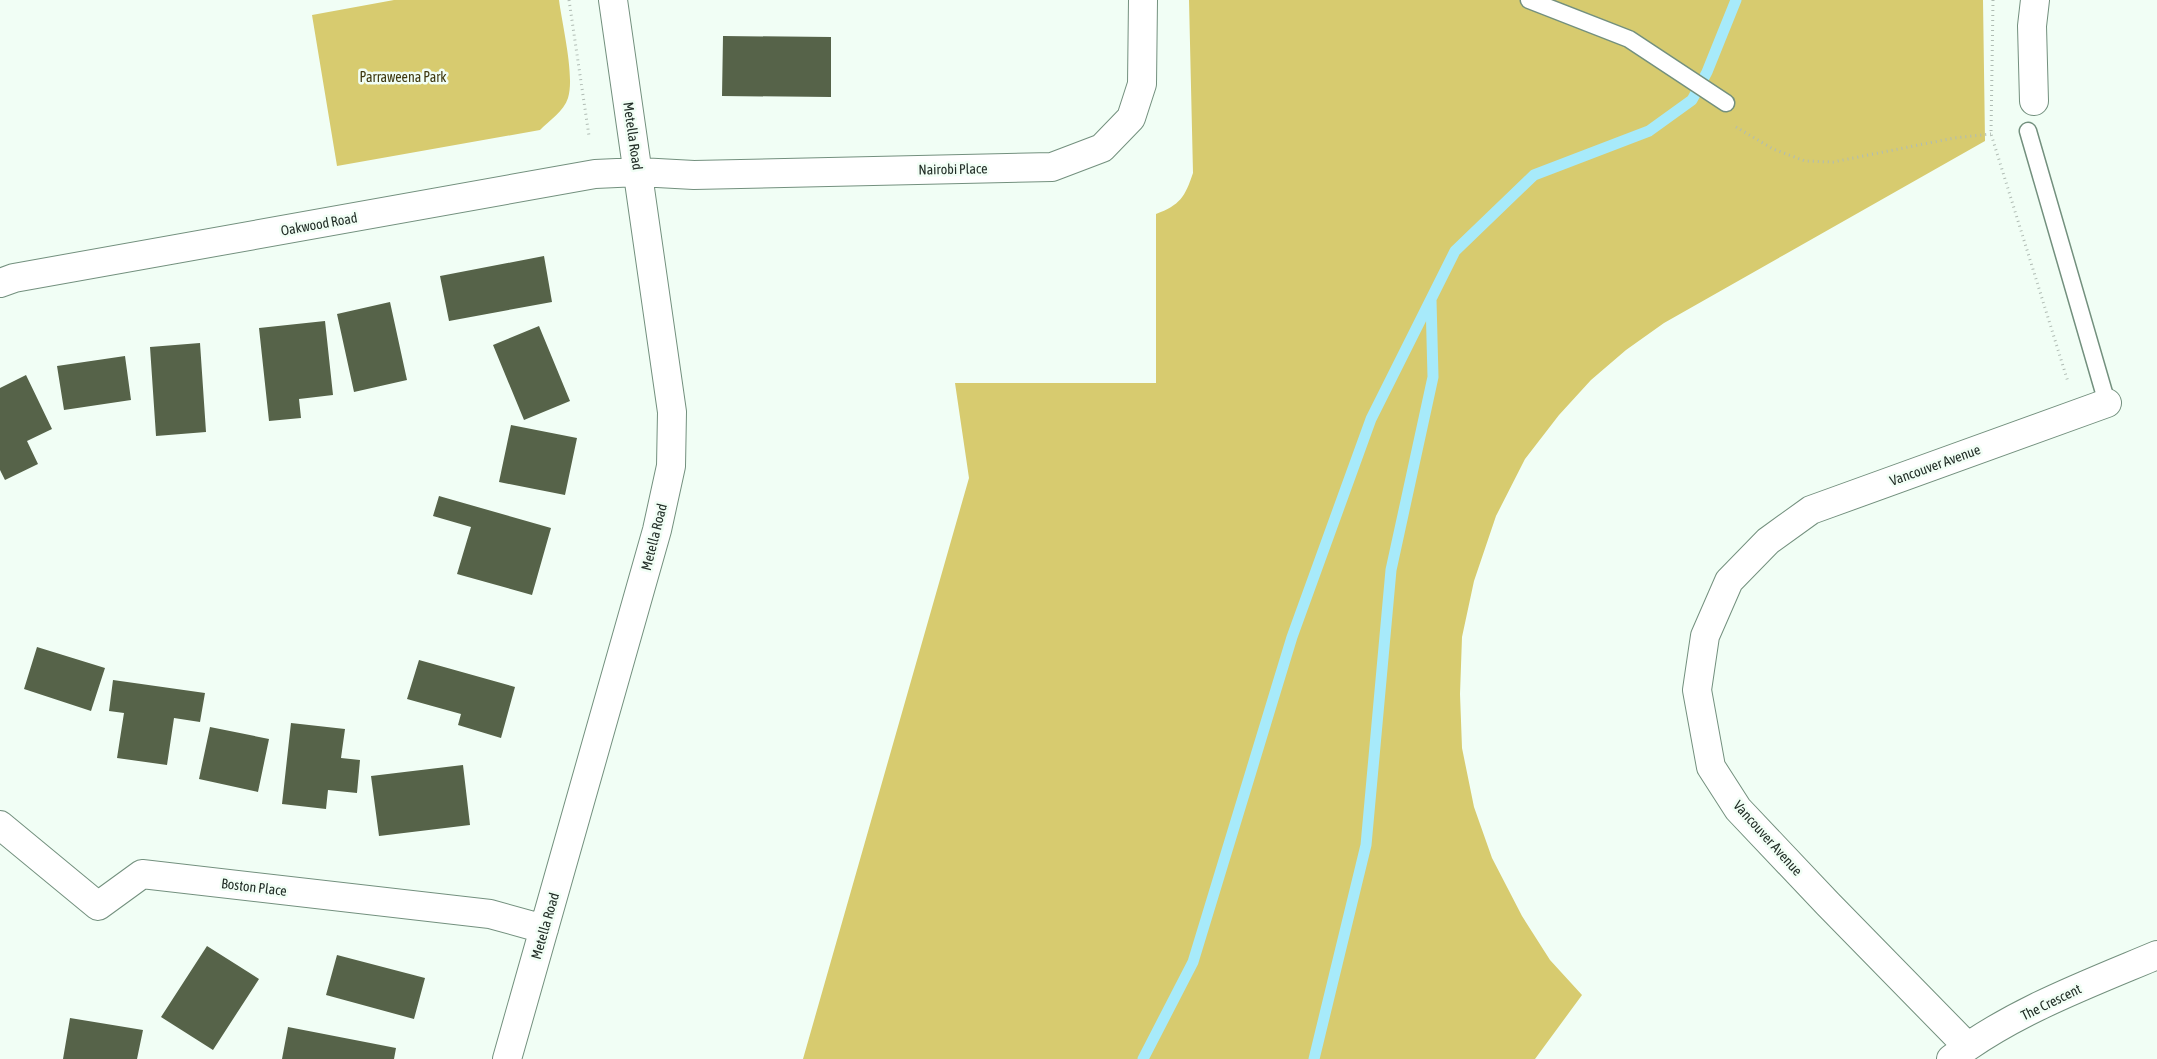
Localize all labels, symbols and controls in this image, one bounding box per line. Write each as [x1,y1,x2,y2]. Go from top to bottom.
park label: Parraweena Park [359,69,447,85]
street label: Metella Road [620,101,646,171]
street label: Nairobi Place [918,160,988,178]
street label: Oakwood Road [279,209,359,239]
street label: Vancouver Avenue [1888,441,1982,489]
street label: Metella Road [638,502,670,572]
street label: Vancouver Avenue [1730,797,1806,879]
street label: Boston Place [220,875,288,899]
street label: Metella Road [528,891,562,961]
street label: The Crescent [2018,981,2084,1023]

